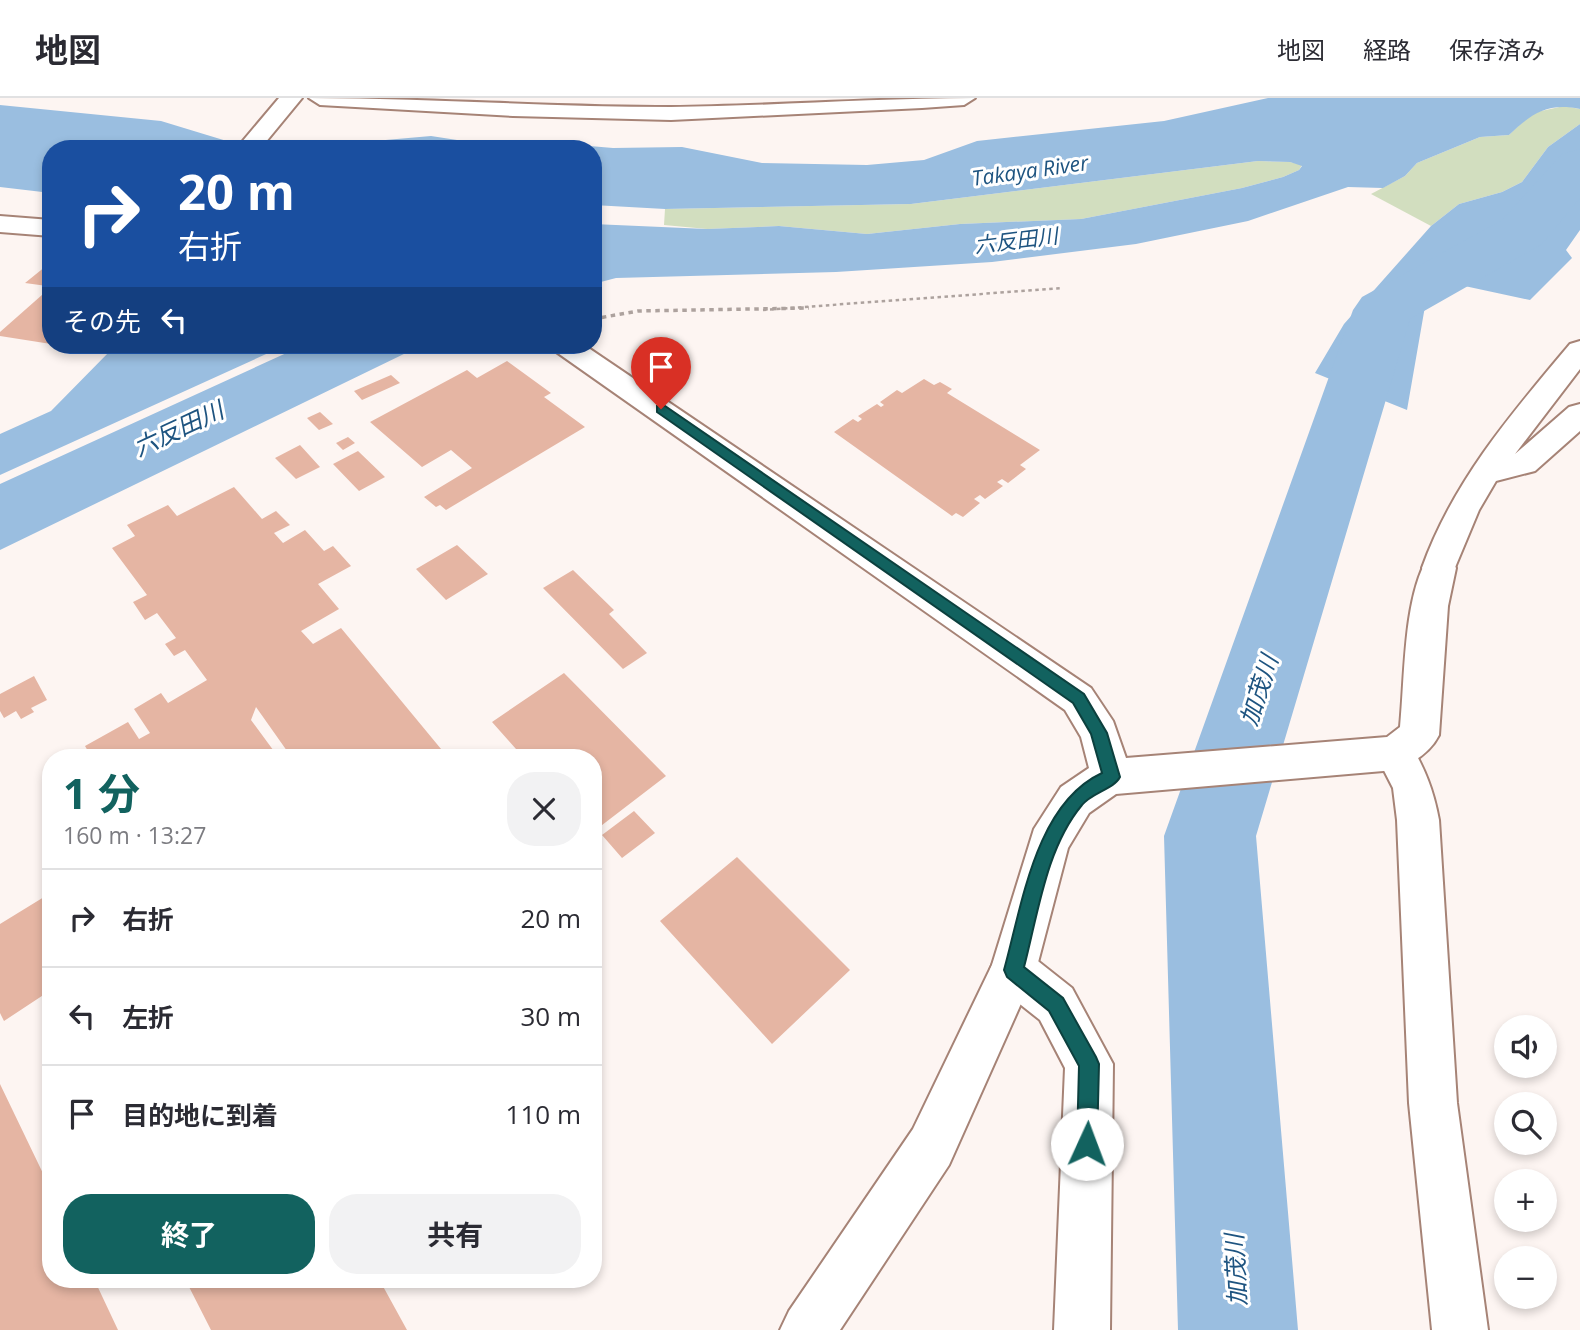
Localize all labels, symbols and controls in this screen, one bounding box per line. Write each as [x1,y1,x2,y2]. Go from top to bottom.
text: 地図 [35,27,101,72]
text: 地図 [1277,33,1325,66]
text: 経路 [1363,33,1411,66]
text: 保存済み [1449,33,1545,66]
water label: Takaya River [970,148,1091,192]
text: 20 m [178,158,295,224]
icon: right [63,168,154,259]
water label: 六反田川 [973,221,1061,259]
text: 右折 [178,224,242,267]
icon: left [155,301,193,339]
text: その先 [63,303,141,339]
pin [631,337,691,409]
icon: arrive [642,348,680,386]
water label: 六反田川 [128,391,231,463]
water label: 加茂川 [1231,648,1286,729]
text: 1 分 [63,764,140,821]
button: close [507,772,581,846]
text: 160 m · 13:27 [63,819,206,851]
icon: right [63,899,101,937]
text: 20 m [520,900,581,936]
text: 右折 [122,901,174,937]
icon: left [63,997,101,1035]
text: 30 m [520,998,581,1034]
text: 左折 [122,999,174,1035]
map controls [1494,1015,1557,1309]
button: sound [1494,1015,1557,1078]
button: search [1494,1092,1557,1155]
icon: arrive [63,1095,101,1133]
text: 110 m [506,1096,581,1132]
text: 目的地に到着 [122,1097,278,1133]
position arrow [1050,1107,1124,1181]
button: + [1494,1169,1557,1232]
button: 終了 [63,1194,315,1274]
button: 共有 [329,1194,581,1274]
water label: 加茂川 [1216,1230,1253,1307]
button: − [1494,1246,1557,1309]

